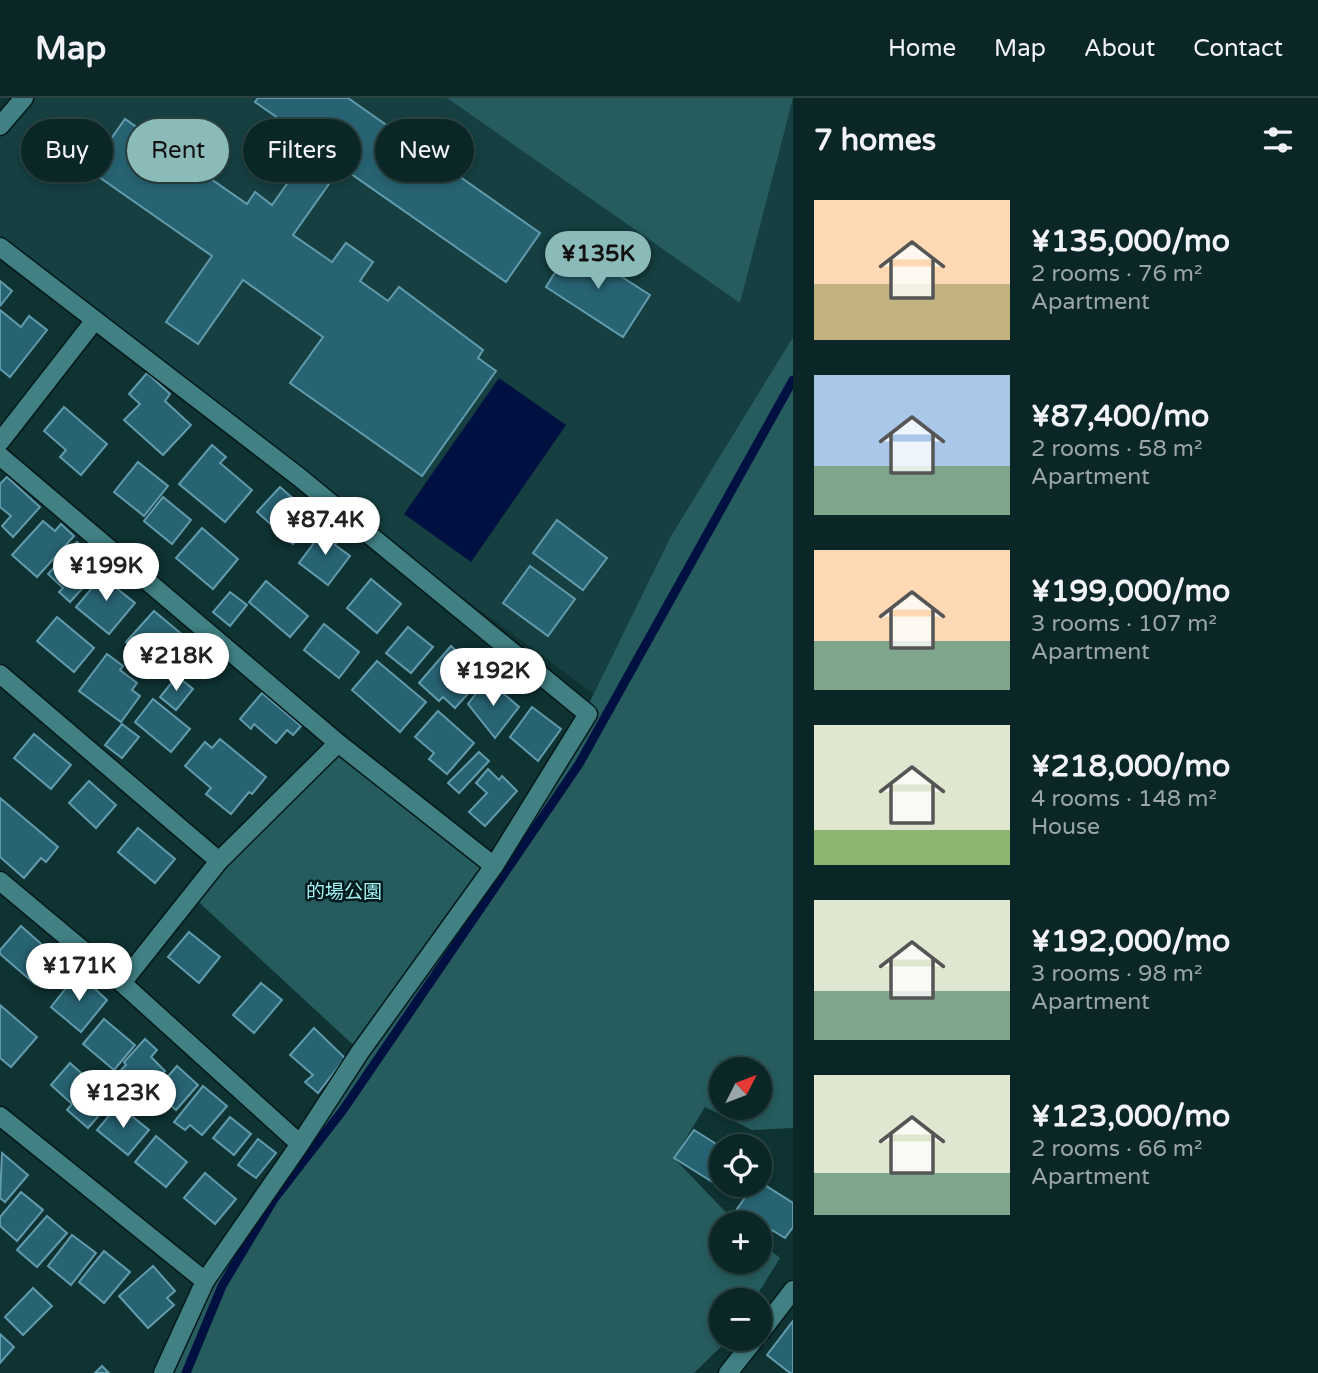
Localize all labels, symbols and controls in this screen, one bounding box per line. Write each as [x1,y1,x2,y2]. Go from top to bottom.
text: Map [35,29,106,68]
text: Home [888,34,956,63]
text: Map [994,34,1046,63]
text: About [1084,34,1155,63]
text: Contact [1193,34,1283,63]
chip: Buy [21,119,113,182]
chip: Rent [127,119,229,182]
chip: Filters [243,119,361,182]
chip: New [375,119,474,182]
icon: filters [1259,121,1297,159]
text: 7 homes [814,122,936,159]
text: ¥135,000/mo [1031,223,1230,260]
icon: home [870,228,954,312]
pin: ¥135K [549,232,647,291]
text: ¥135K [561,240,635,268]
text: 2 rooms · 76 m² [1031,260,1202,288]
text: Apartment [1031,288,1150,316]
text: ¥87,400/mo [1031,398,1209,435]
icon: home [870,403,954,487]
text: 2 rooms · 58 m² [1031,435,1202,463]
text: Apartment [1031,463,1150,491]
pin: ¥87.4K [268,498,382,557]
text: ¥87.4K [286,506,364,534]
pin: ¥199K [57,544,155,603]
text: ¥199K [69,552,143,580]
text: ¥199,000/mo [1031,573,1230,610]
icon: home [870,578,954,662]
text: 3 rooms · 107 m² [1031,610,1217,638]
pin: ¥218K [127,634,225,693]
text: Apartment [1031,638,1150,666]
text: ¥218K [139,642,213,670]
pin: ¥192K [444,648,542,708]
text: ¥192K [456,657,530,685]
text: ¥218,000/mo [1031,748,1230,785]
icon: home [870,753,954,837]
text: 4 rooms · 148 m² [1031,785,1217,813]
text: House [1031,813,1100,841]
park label: 的場公園 [306,881,382,903]
text: ¥192,000/mo [1031,923,1230,960]
icon: home [870,928,954,1012]
pin: ¥171K [30,944,128,1003]
text: ¥171K [42,952,116,980]
text: 3 rooms · 98 m² [1031,960,1202,988]
text: Apartment [1031,988,1150,1016]
north arrow [709,1057,772,1120]
map controls [709,1057,772,1351]
pin: ¥123K [74,1070,172,1130]
text: ¥123K [86,1079,160,1107]
text: ¥123,000/mo [1031,1098,1230,1135]
icon: home [870,1103,954,1187]
button: locate [709,1134,772,1197]
text: 2 rooms · 66 m² [1031,1135,1202,1163]
text: Apartment [1031,1163,1150,1191]
button: + [709,1211,772,1274]
button: − [709,1288,772,1351]

